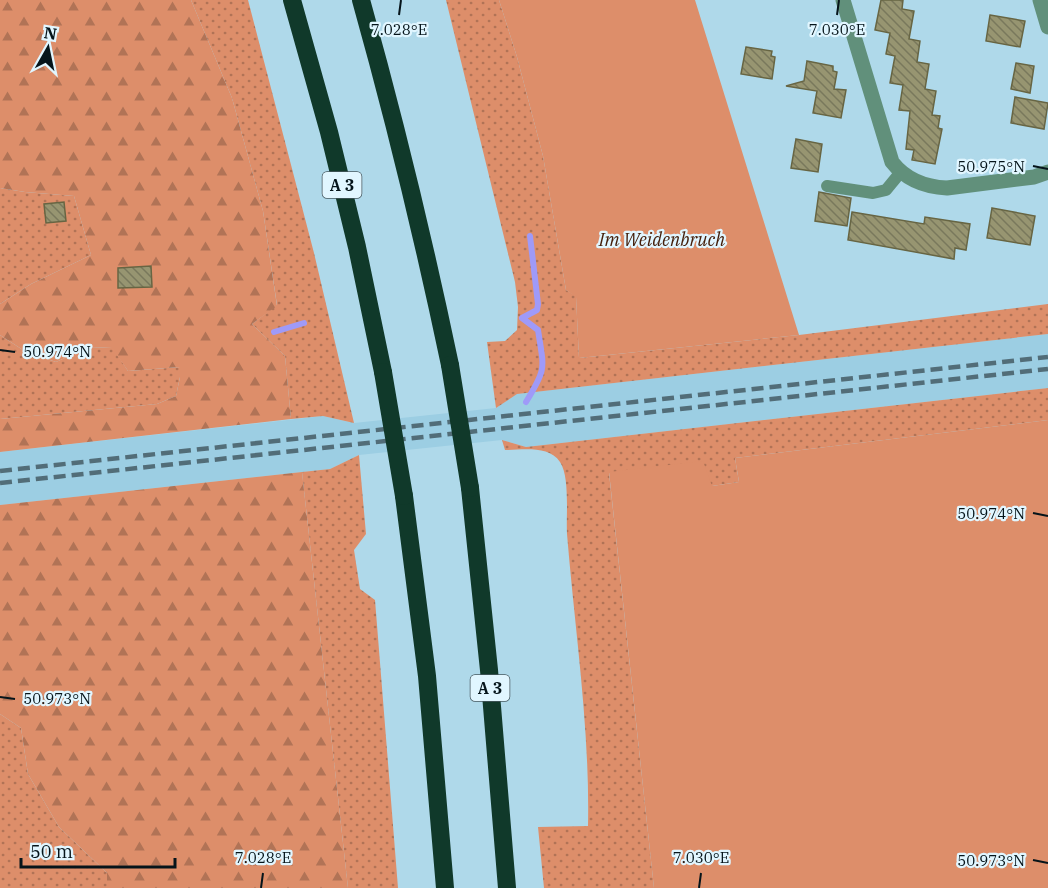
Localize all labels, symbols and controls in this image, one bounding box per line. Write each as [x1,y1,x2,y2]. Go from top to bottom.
north arrow [18,18,78,78]
text: 7.028°E [371,20,427,39]
text: 7.030°E [809,20,865,39]
text: N [43,22,58,44]
text: 50.975°N [957,157,1025,176]
road number: A 3 [322,172,362,198]
park label: Im Weidenbruch [598,228,725,251]
text: 50.974°N [23,342,91,361]
text: 50.974°N [957,504,1025,523]
road number: A 3 [470,675,510,701]
text: 50.973°N [23,689,91,708]
scale bar [21,831,176,869]
text: 50 m [30,840,73,863]
text: 7.028°E [235,848,291,867]
text: 7.030°E [673,848,729,867]
text: 50.973°N [957,851,1025,870]

